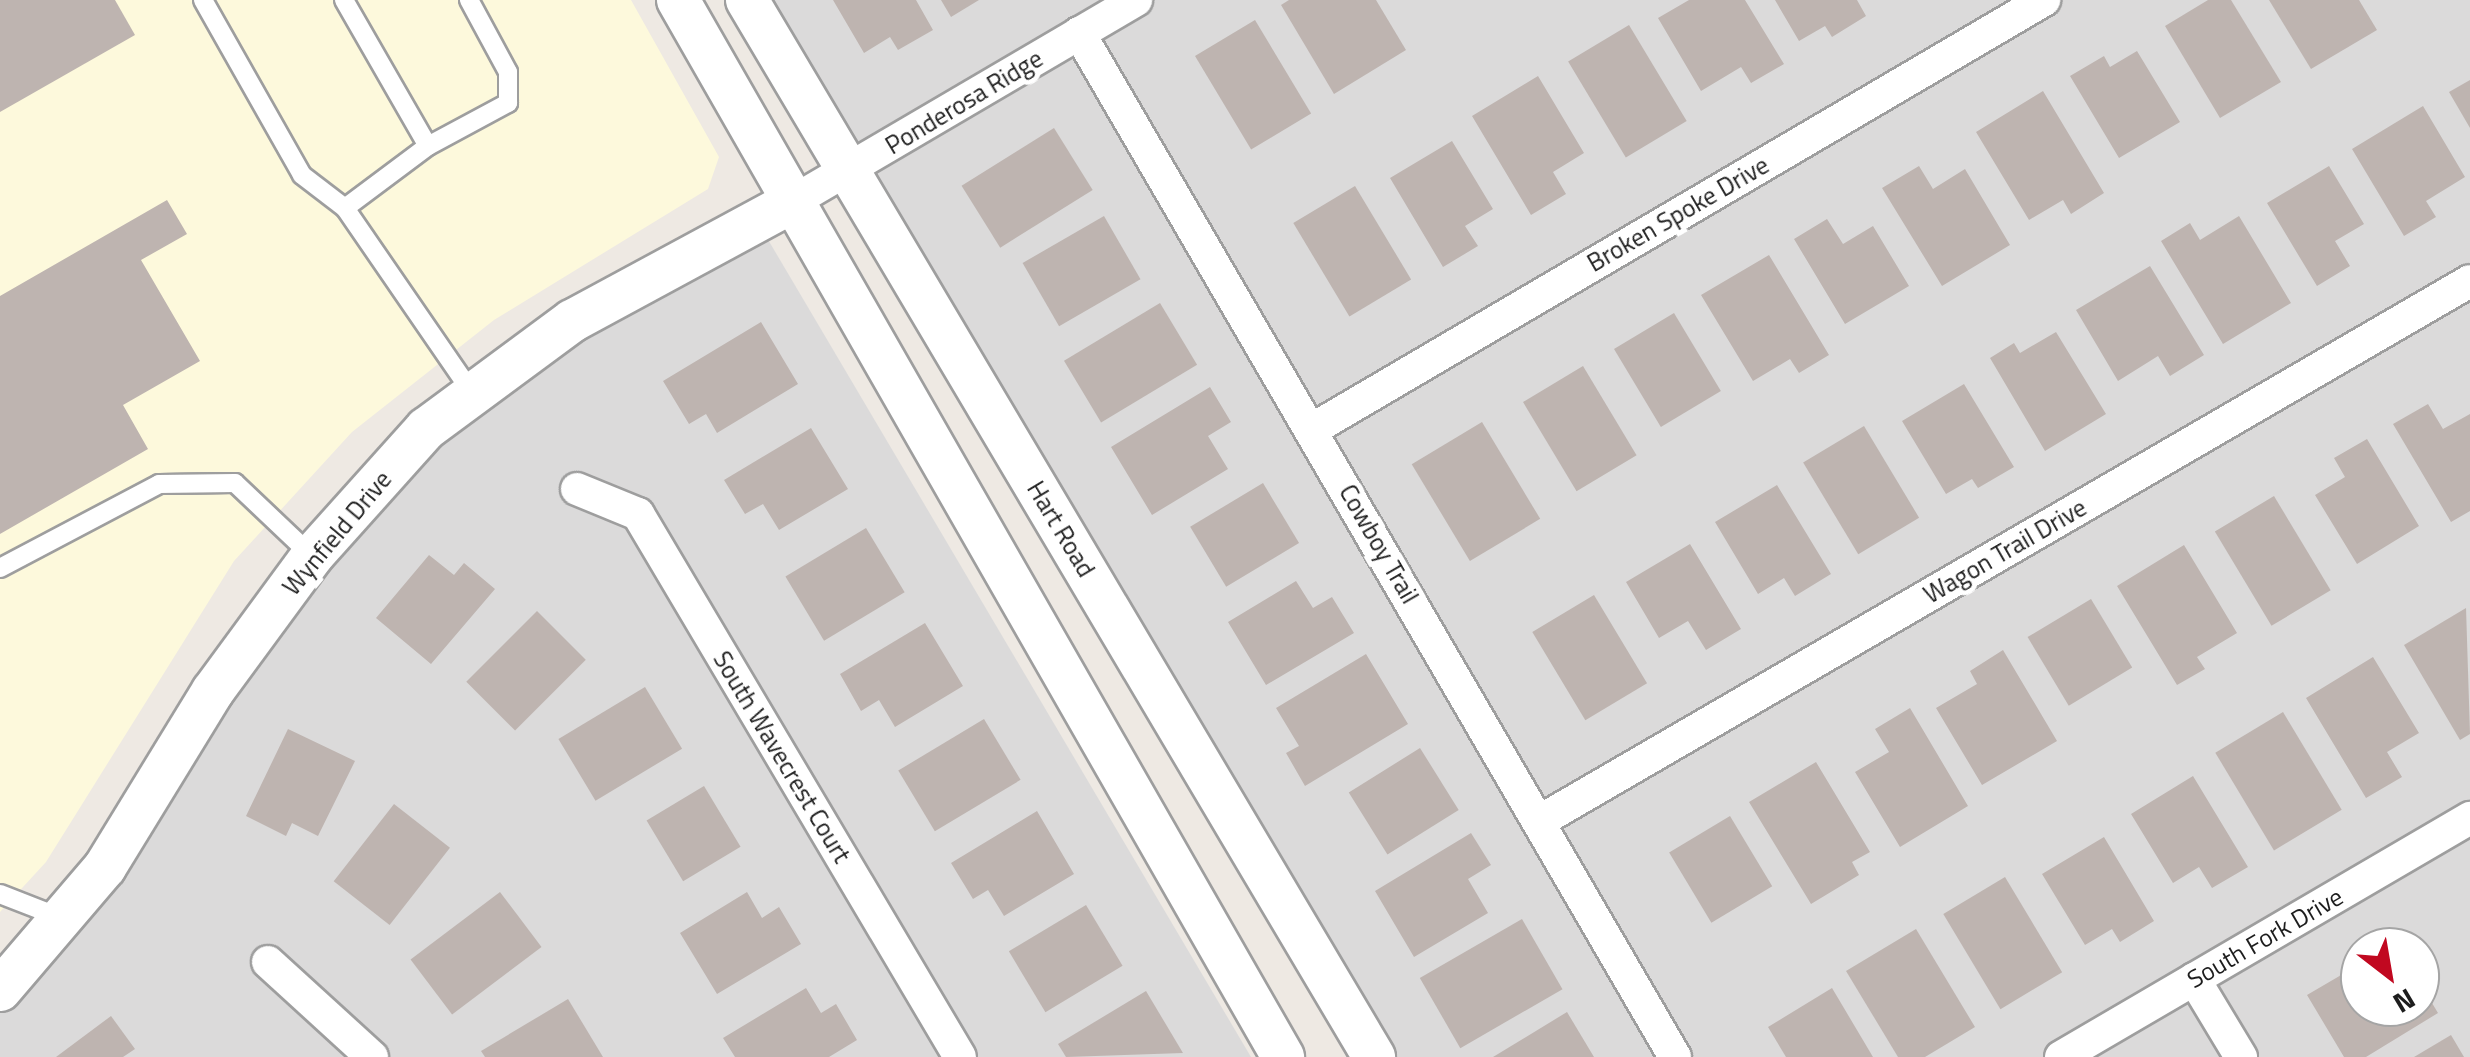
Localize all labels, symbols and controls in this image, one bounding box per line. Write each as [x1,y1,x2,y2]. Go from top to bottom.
street label: Ponderosa Ridge [880,43,1048,161]
street label: Broken Spoke Drive [1582,150,1774,278]
street label: Wynfield Drive [276,465,398,601]
street label: Hart Road [1021,476,1101,582]
street label: Cowboy Trail [1333,479,1425,609]
street label: Wagon Trail Drive [1918,492,2092,610]
street label: South Wavecrest Court [707,646,857,868]
street label: South Fork Drive [2182,881,2348,995]
north arrow [2340,927,2440,1027]
text: N [2385,978,2424,1025]

